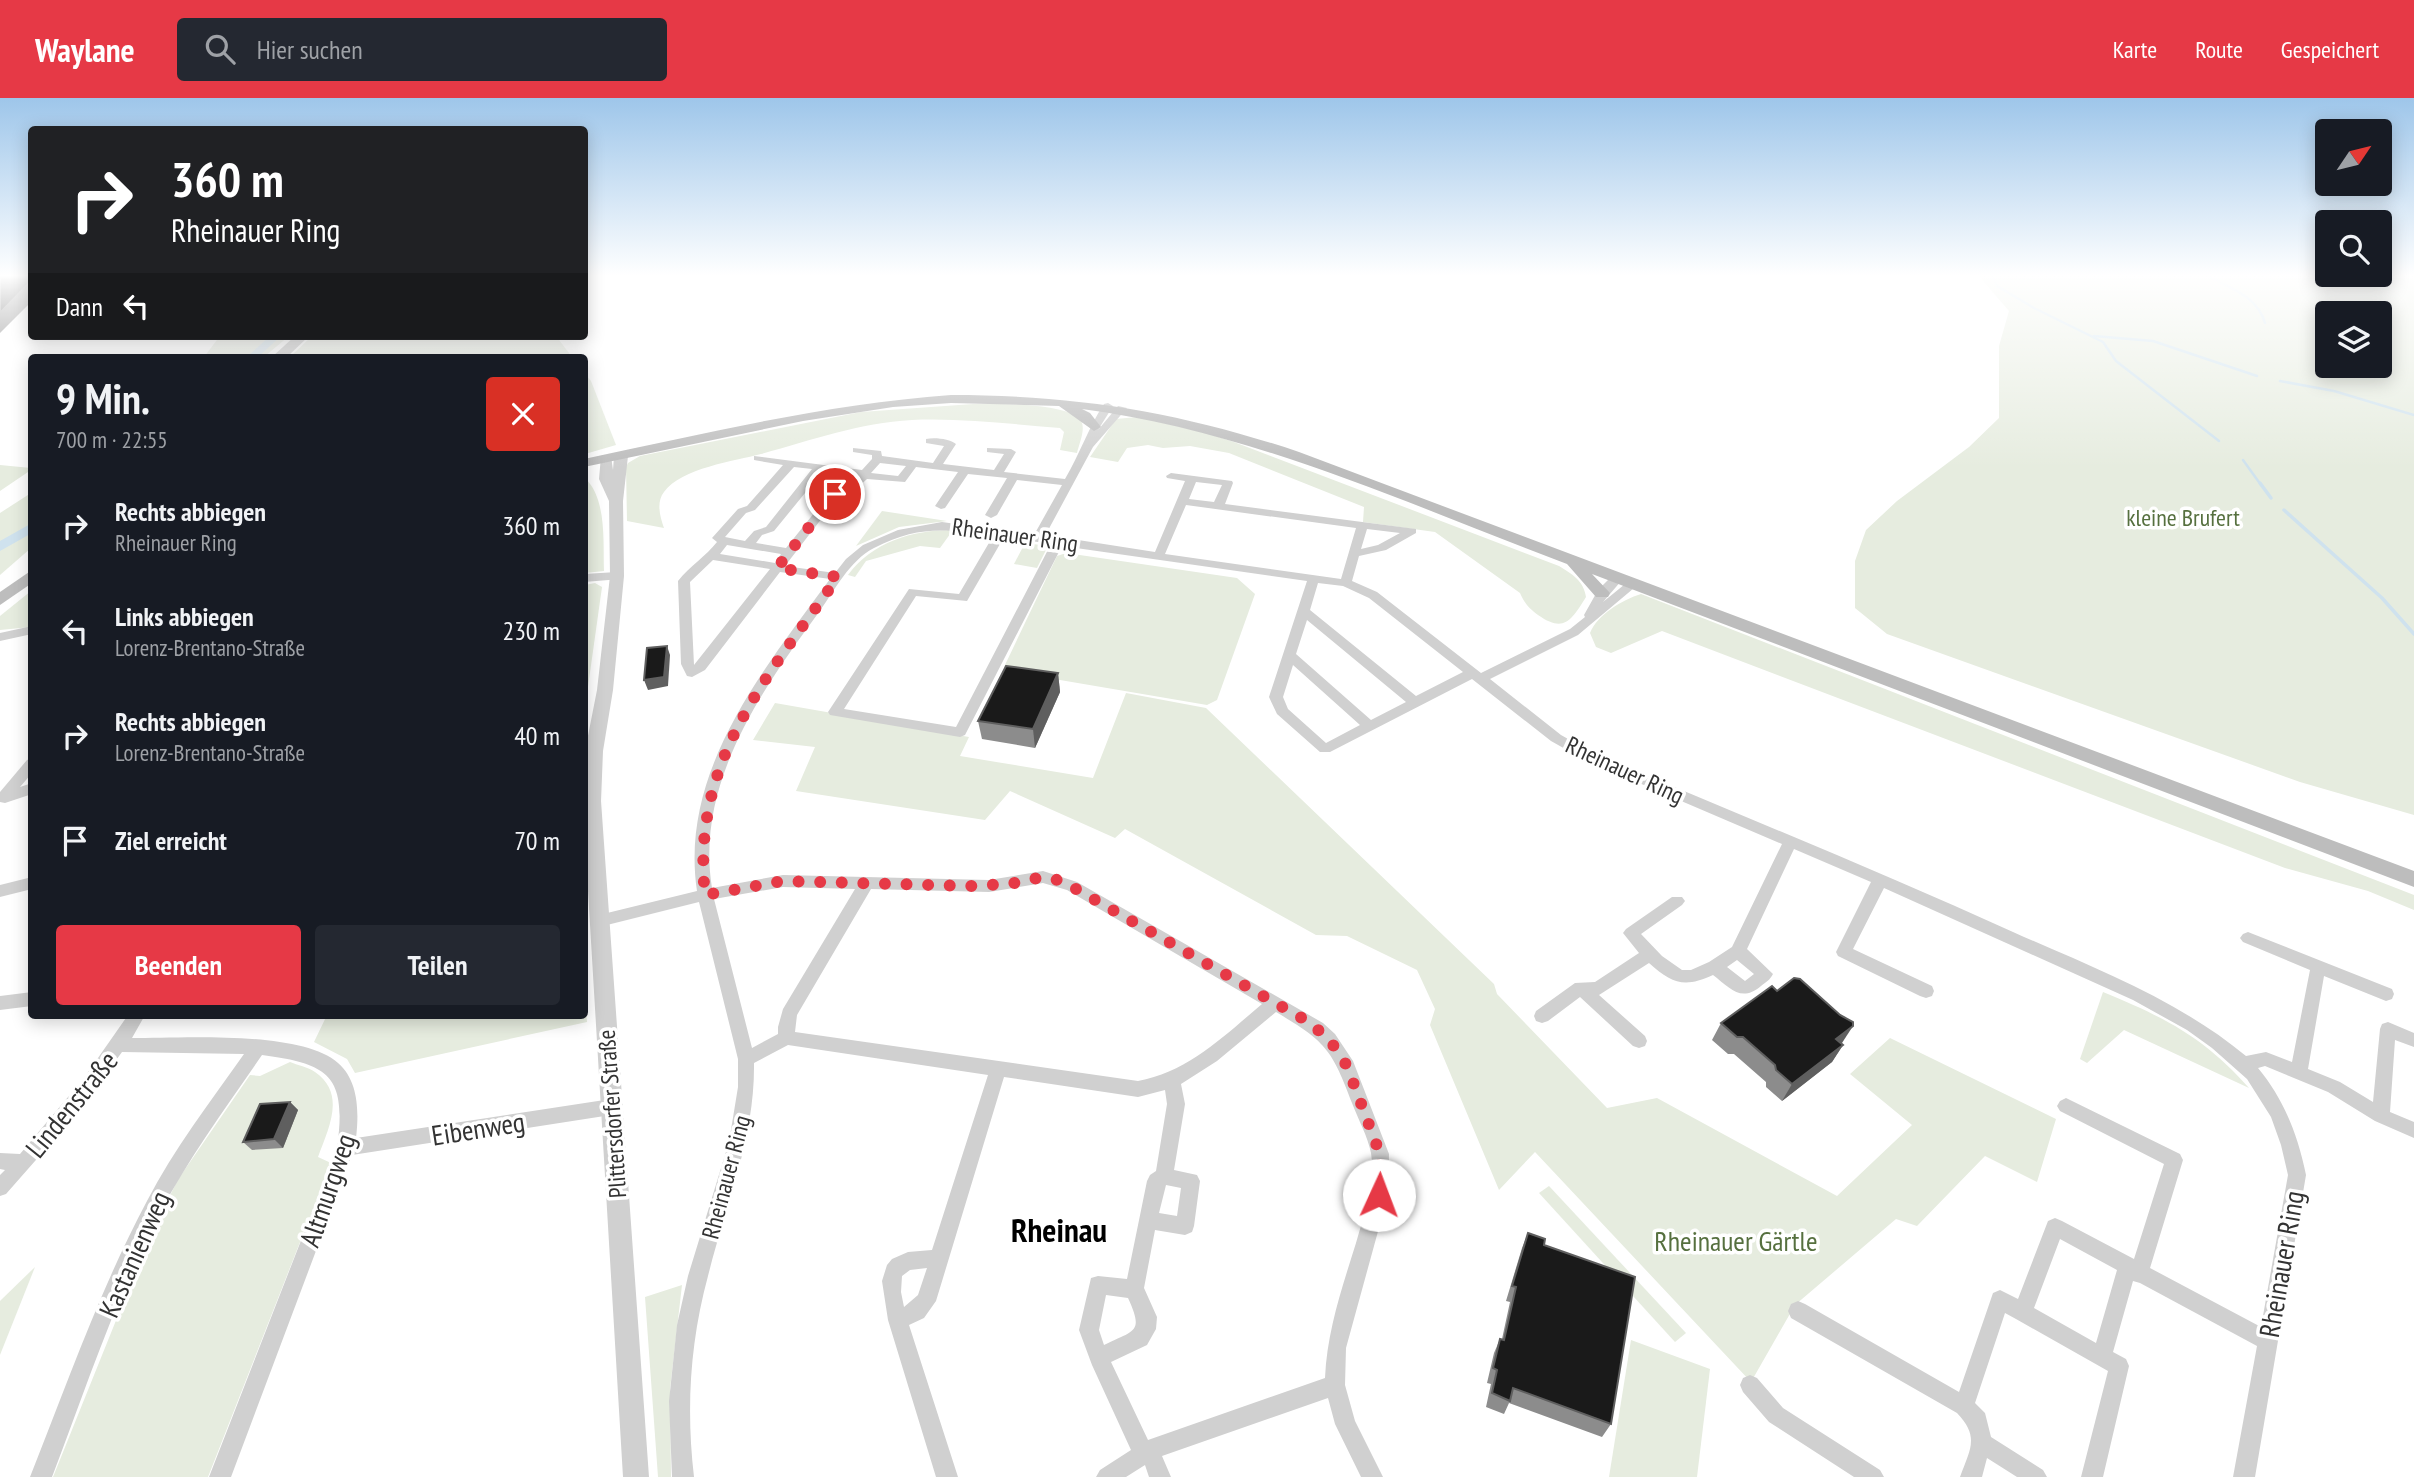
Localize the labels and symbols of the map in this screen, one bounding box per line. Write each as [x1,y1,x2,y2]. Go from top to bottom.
north arrow [2315,119,2392,196]
pin [805,464,865,524]
park label: kleine Brufert [2126,502,2240,533]
street label: Rheinauer Ring [950,511,1080,559]
street label: Rheinauer Ring [1561,729,1689,811]
street label: Plittersdorfer Straße [591,1029,633,1199]
street label: Lindenstraße [17,1043,125,1165]
street label: Eibenweg [429,1102,527,1154]
street label: Rheinauer Ring [695,1112,757,1242]
street label: Altmurgweg [290,1129,364,1251]
position arrow [1342,1158,1416,1232]
street label: Kastanienweg [90,1185,178,1323]
street label: Rheinauer Ring [2250,1188,2312,1340]
district label: Rheinau [1011,1208,1107,1251]
park label: Rheinauer Gärtle [1654,1222,1818,1259]

